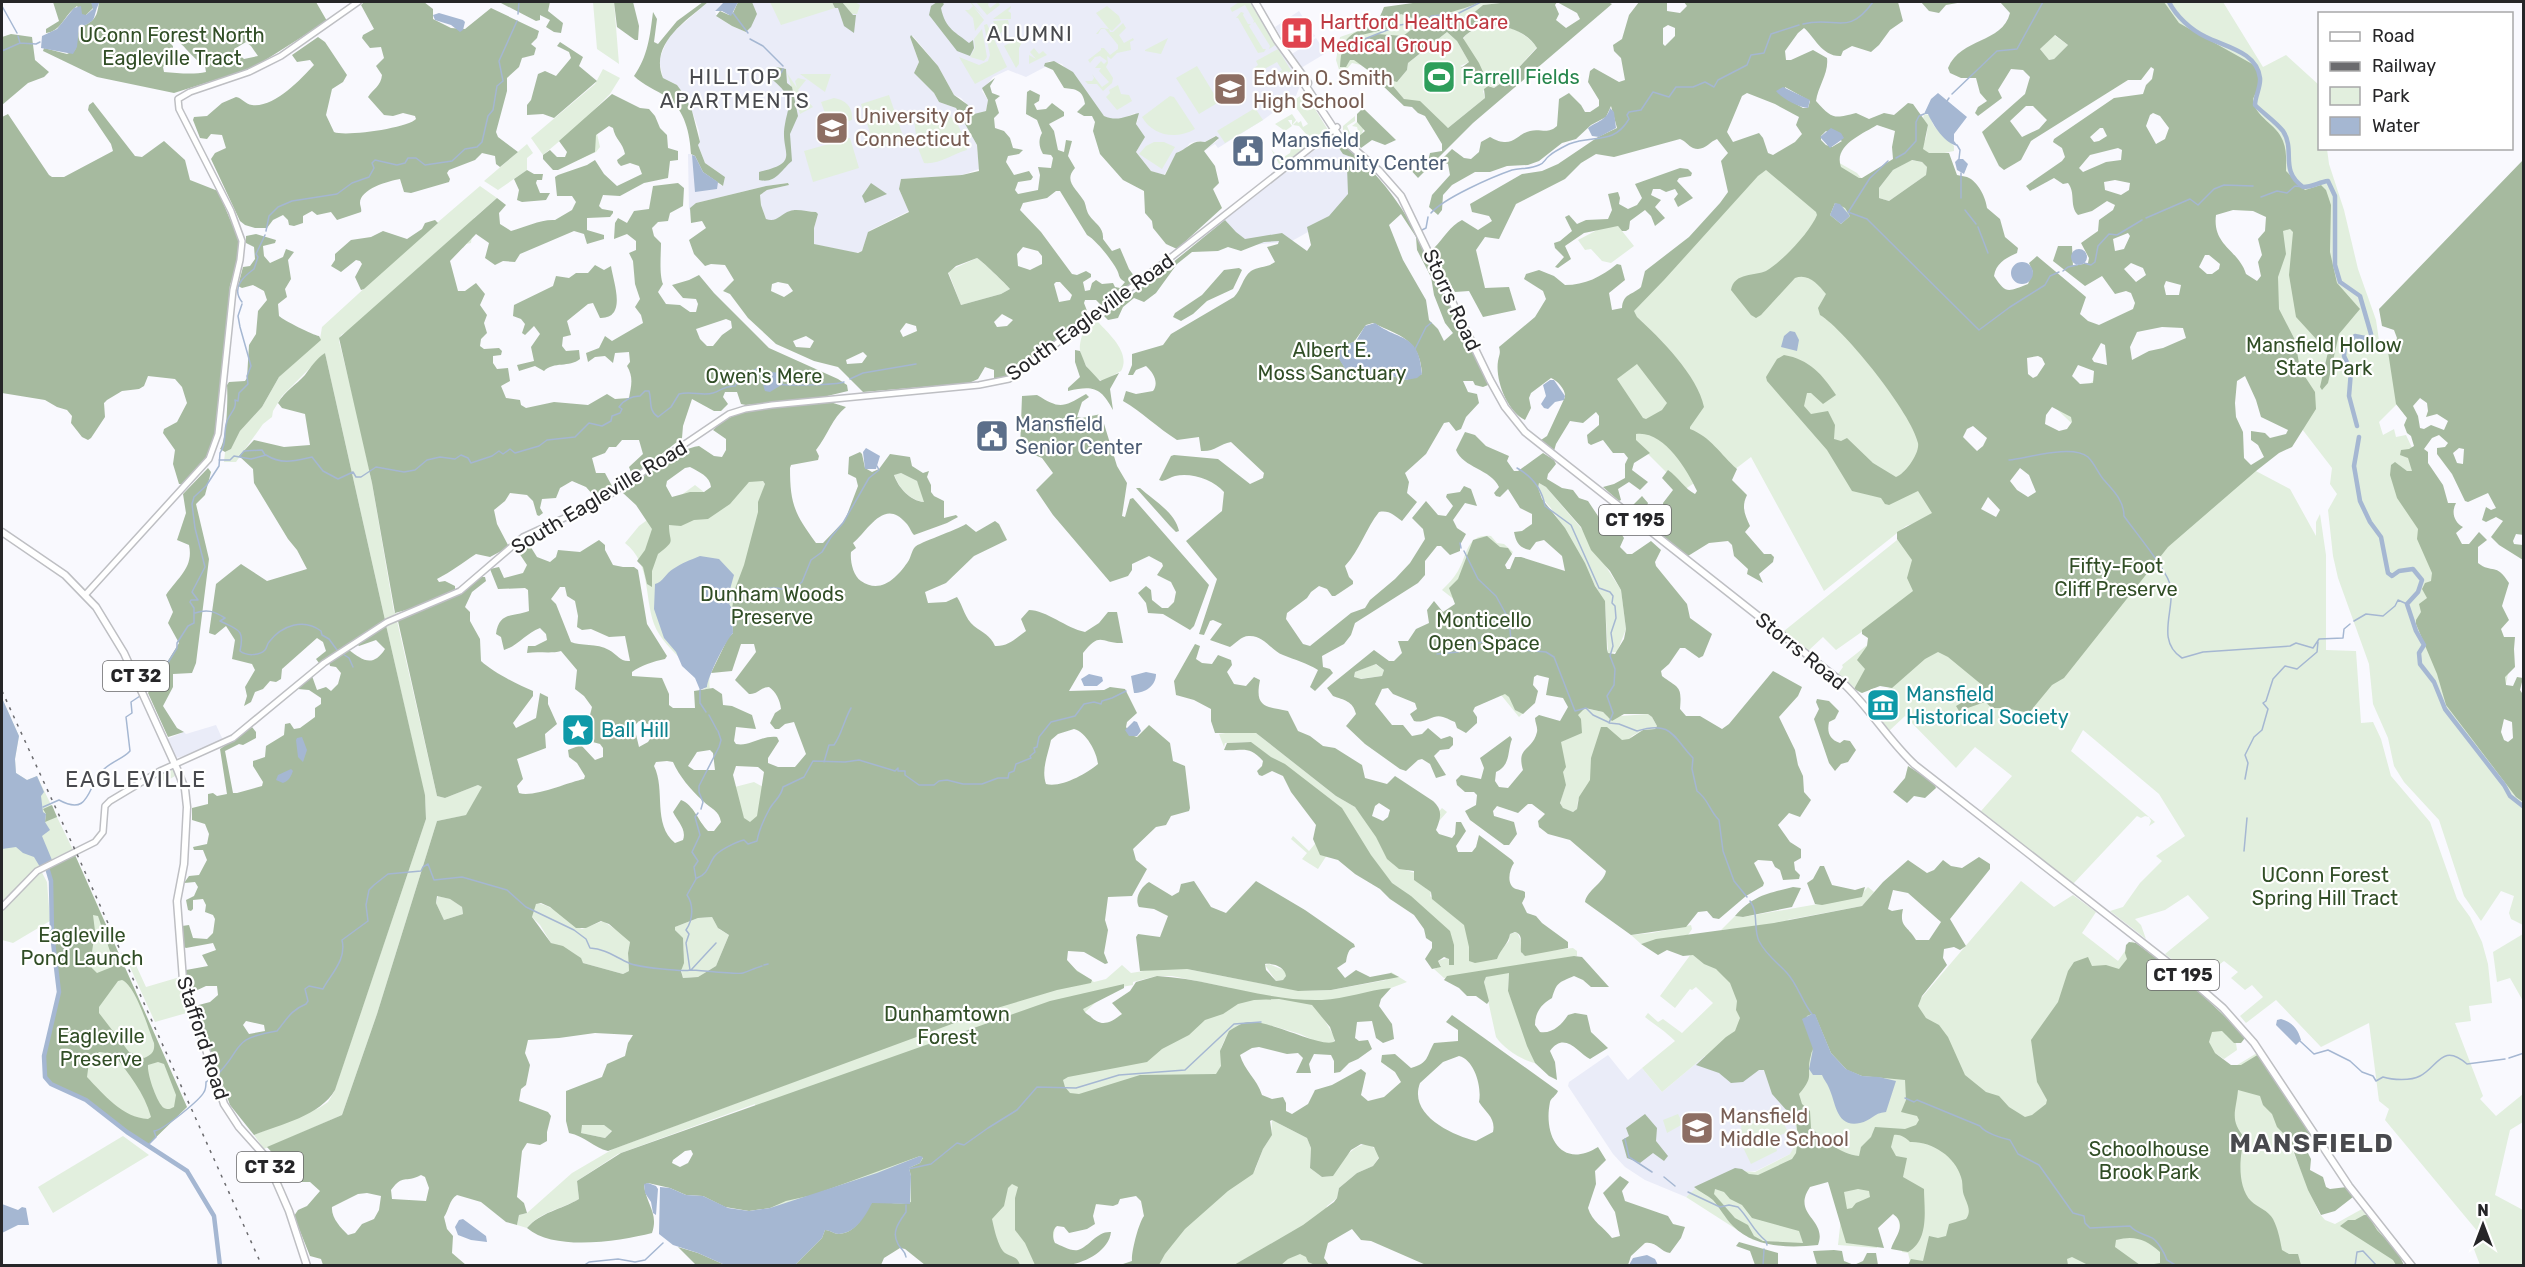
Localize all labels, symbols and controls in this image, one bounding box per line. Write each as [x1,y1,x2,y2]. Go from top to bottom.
place label: Hartford HealthCare Medical Group [1320,10,1508,57]
legend [2318,12,2513,150]
hospital icon: Hartford HealthCare Medical Group [1279,15,1315,51]
district label: ALUMNI [987,21,1073,46]
park label: UConn Forest North Eagleville Tract [79,23,265,70]
text: Road [2372,25,2415,47]
text: Railway [2372,55,2436,77]
sports icon: Farrell Fields [1421,59,1457,95]
district label: HILLTOP APARTMENTS [660,64,810,113]
place label: Farrell Fields [1462,65,1580,89]
place label: Edwin O. Smith High School [1253,66,1393,113]
school or university icon: Edwin O. Smith High School [1212,71,1248,107]
text: Park [2372,85,2410,107]
place label: University of Connecticut [855,104,973,151]
school or university icon: University of Connecticut [814,110,850,146]
text: Water [2372,115,2420,137]
place label: Mansfield Community Center [1271,128,1447,175]
public building icon: Mansfield Community Center [1230,133,1266,169]
street label: Storrs Road [1418,245,1486,355]
street label: South Eagleville Road [1002,248,1178,386]
park label: Mansfield Hollow State Park [2246,333,2402,380]
park label: Albert E. Moss Sanctuary [1258,338,1406,385]
park label: Owen's Mere [706,364,822,388]
place label: Mansfield Senior Center [1015,412,1143,459]
public building icon: Mansfield Senior Center [974,418,1010,454]
street label: South Eagleville Road [507,435,691,559]
road number: CT 195 [1599,505,1671,535]
park label: Fifty-Foot Cliff Preserve [2054,554,2178,601]
park label: Dunham Woods Preserve [700,582,844,629]
street label: Storrs Road [1751,607,1851,695]
park label: Monticello Open Space [1428,608,1540,655]
road number: CT 32 [103,661,169,691]
place label: Mansfield Historical Society [1906,682,2069,729]
museum icon: Mansfield Historical Society [1865,687,1901,723]
place icon: Ball Hill [560,712,596,748]
place label: Ball Hill [601,718,669,742]
district label: EAGLEVILLE [65,766,207,793]
park label: UConn Forest Spring Hill Tract [2252,863,2398,910]
park label: Eagleville Pond Launch [21,923,143,970]
road number: CT 195 [2147,960,2219,990]
street label: Stafford Road [172,973,234,1103]
park label: Dunhamtown Forest [884,1002,1010,1049]
park label: Eagleville Preserve [57,1024,145,1071]
place label: Mansfield Middle School [1720,1104,1849,1151]
school or university icon: Mansfield Middle School [1679,1110,1715,1146]
district label: MANSFIELD [2230,1128,2394,1159]
park label: Schoolhouse Brook Park [2089,1137,2209,1184]
road number: CT 32 [237,1152,303,1182]
north arrow [2453,1195,2513,1255]
text: N [2477,1201,2489,1220]

